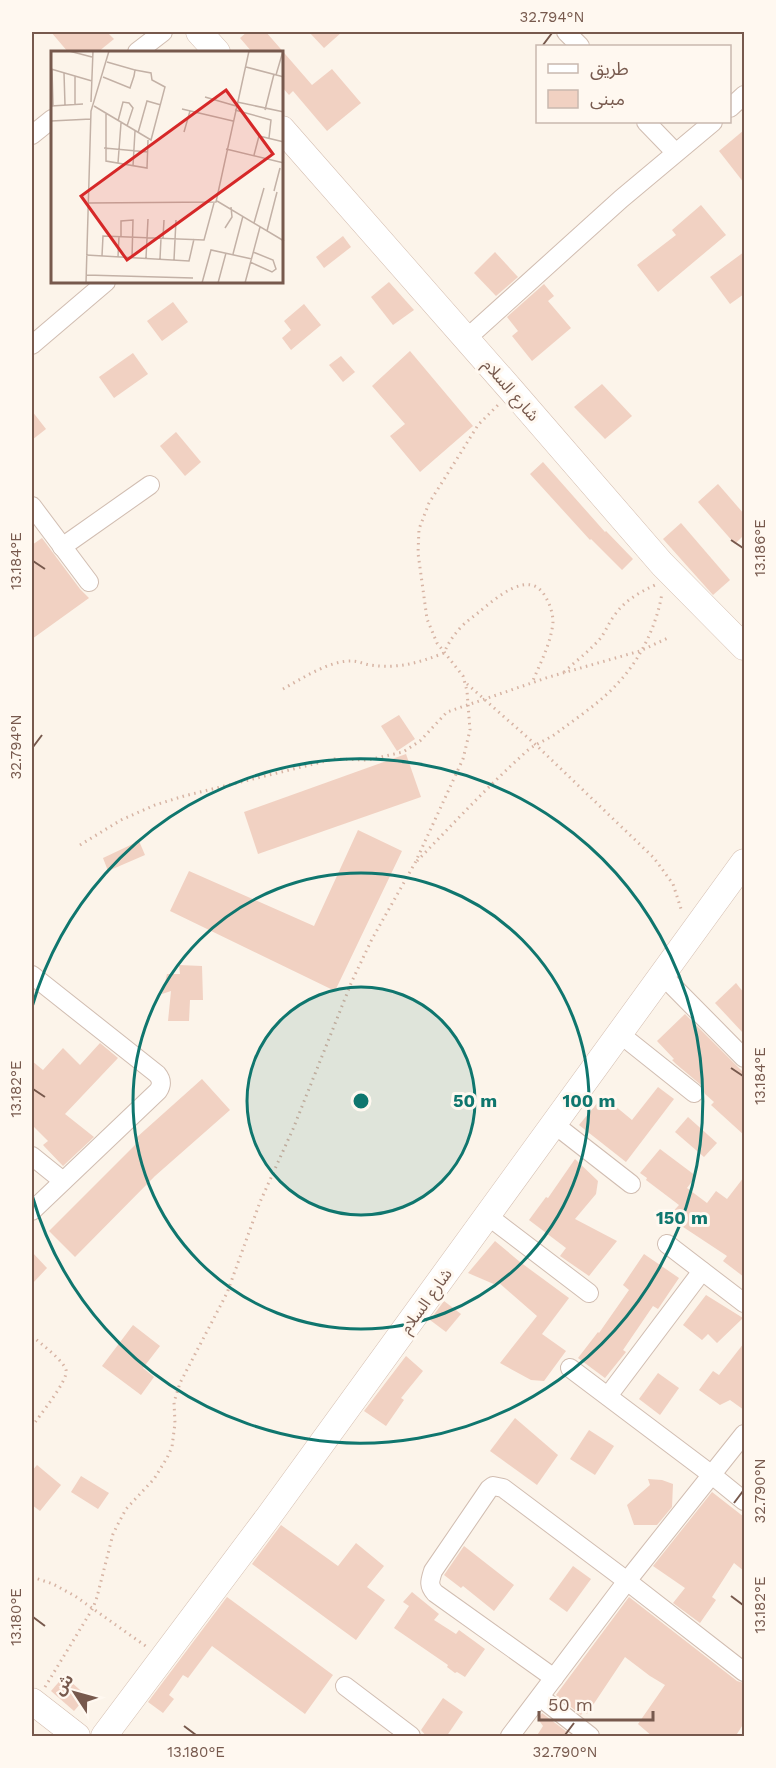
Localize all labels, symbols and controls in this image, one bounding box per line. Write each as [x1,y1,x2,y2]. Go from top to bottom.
text: 32.794°N [520,8,584,26]
legend [536,45,731,123]
inset map [51,51,284,284]
text: طريق [590,58,629,80]
text: مبنى [590,88,625,110]
street label: شارع السلام [477,355,543,427]
text: 13.186°E [751,519,769,577]
text: 13.184°E [7,532,25,590]
text: 32.794°N [7,715,25,779]
text: 13.184°E [751,1047,769,1105]
text: 13.182°E [7,1060,25,1118]
text: 50 m [453,1090,497,1111]
text: 100 m [562,1090,616,1111]
centre of rings [351,1091,371,1111]
text: 150 m [656,1207,708,1228]
street label: شارع السلام [396,1265,458,1339]
text: 32.790°N [751,1458,769,1524]
text: 13.182°E [751,1576,769,1634]
text: 13.180°E [7,1588,25,1646]
north arrow [45,1663,105,1723]
text: ش [49,1670,77,1699]
scale bar [539,1684,653,1722]
text: 50 m [548,1694,593,1715]
text: 13.180°E [167,1743,225,1761]
text: 32.790°N [532,1743,598,1761]

